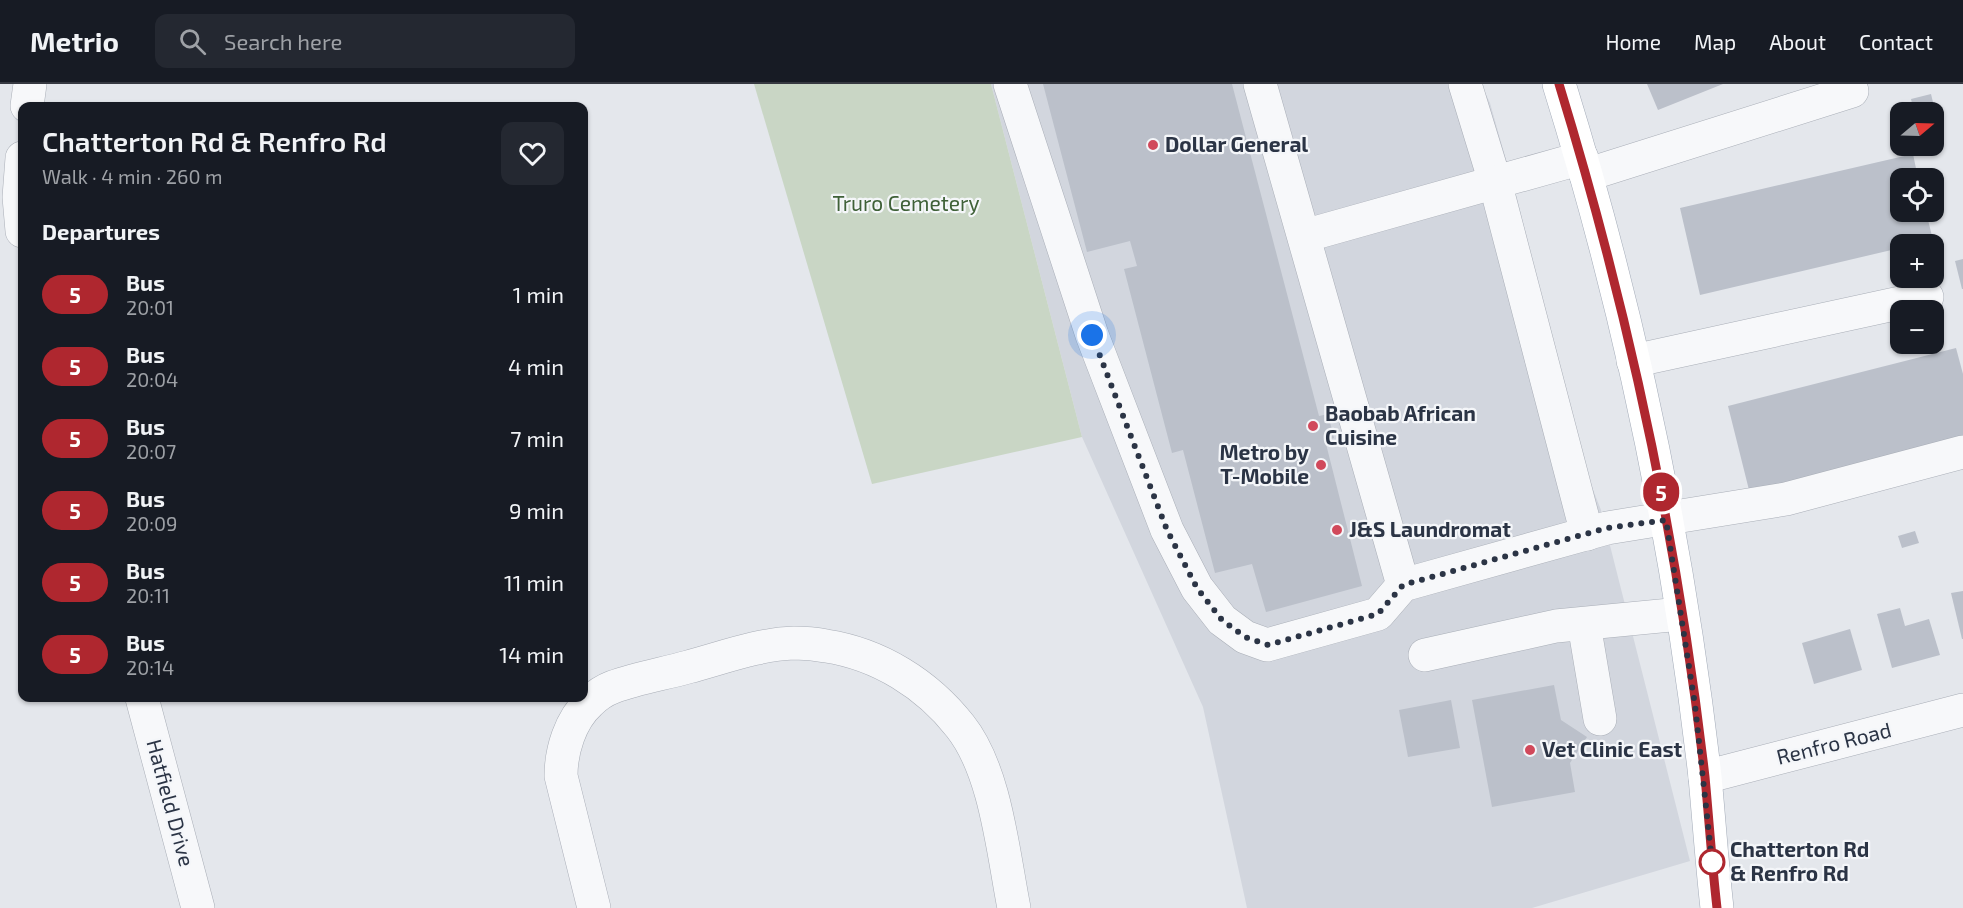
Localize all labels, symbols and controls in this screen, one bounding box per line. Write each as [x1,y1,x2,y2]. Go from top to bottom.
search box [155,14,575,68]
text: Metrio [30,24,119,58]
icon: search [176,25,209,58]
text: Search here [224,28,342,54]
text: Home [1605,29,1661,54]
text: Map [1694,29,1736,54]
text: About [1769,29,1826,54]
text: Contact [1859,29,1933,54]
north arrow [1890,102,1944,156]
map controls [1890,102,1944,354]
button: heart [501,122,564,185]
text: Chatterton Rd & Renfro Rd [42,124,387,158]
place label: Dollar General [1165,131,1308,156]
marker: Dollar General [1146,138,1160,152]
text: Walk · 4 min · 260 m [42,164,222,188]
button: locate [1890,168,1944,222]
park label: Truro Cemetery [832,190,980,215]
text: Departures [42,218,160,244]
button: + [1890,234,1944,288]
text: Bus [126,269,165,295]
text: 1 min [513,281,564,307]
text: 5 [69,282,81,307]
text: 20:01 [126,295,174,319]
button: − [1890,300,1944,354]
your location [1077,320,1107,350]
text: Bus [126,341,165,367]
text: 4 min [508,353,564,379]
text: 5 [69,354,81,379]
text: 20:04 [126,367,178,391]
place label: Baobab African Cuisine [1325,400,1476,449]
text: Bus [126,413,165,439]
marker: Baobab African Cuisine [1306,419,1320,433]
text: 7 min [510,425,564,451]
text: 5 [69,426,81,451]
text: 20:07 [126,439,176,463]
place label: Metro by T-Mobile [1219,439,1309,488]
marker: Metro by T-Mobile [1314,458,1328,472]
line badge: 5 [1642,472,1680,512]
text: 5 [1655,480,1667,505]
text: Bus [126,485,165,511]
text: 9 min [509,497,564,523]
text: 5 [69,498,81,523]
text: 20:09 [126,511,178,535]
place label: J&S Laundromat [1349,516,1511,541]
marker: J&S Laundromat [1330,523,1344,537]
text: Bus [126,557,165,583]
text: 11 min [504,569,564,595]
text: 5 [69,570,81,595]
text: 20:11 [126,583,170,607]
text: Bus [126,629,165,655]
text: 14 min [499,641,564,667]
text: 5 [69,642,81,667]
text: 20:14 [126,655,174,679]
street label: Renfro Road [1774,716,1894,769]
street label: Hatfield Drive [143,736,200,869]
place label: Vet Clinic East [1542,736,1683,761]
marker: Vet Clinic East [1523,743,1537,757]
place label: Chatterton Rd & Renfro Rd [1730,836,1869,885]
marker: Chatterton Rd & Renfro Rd [1699,849,1725,875]

